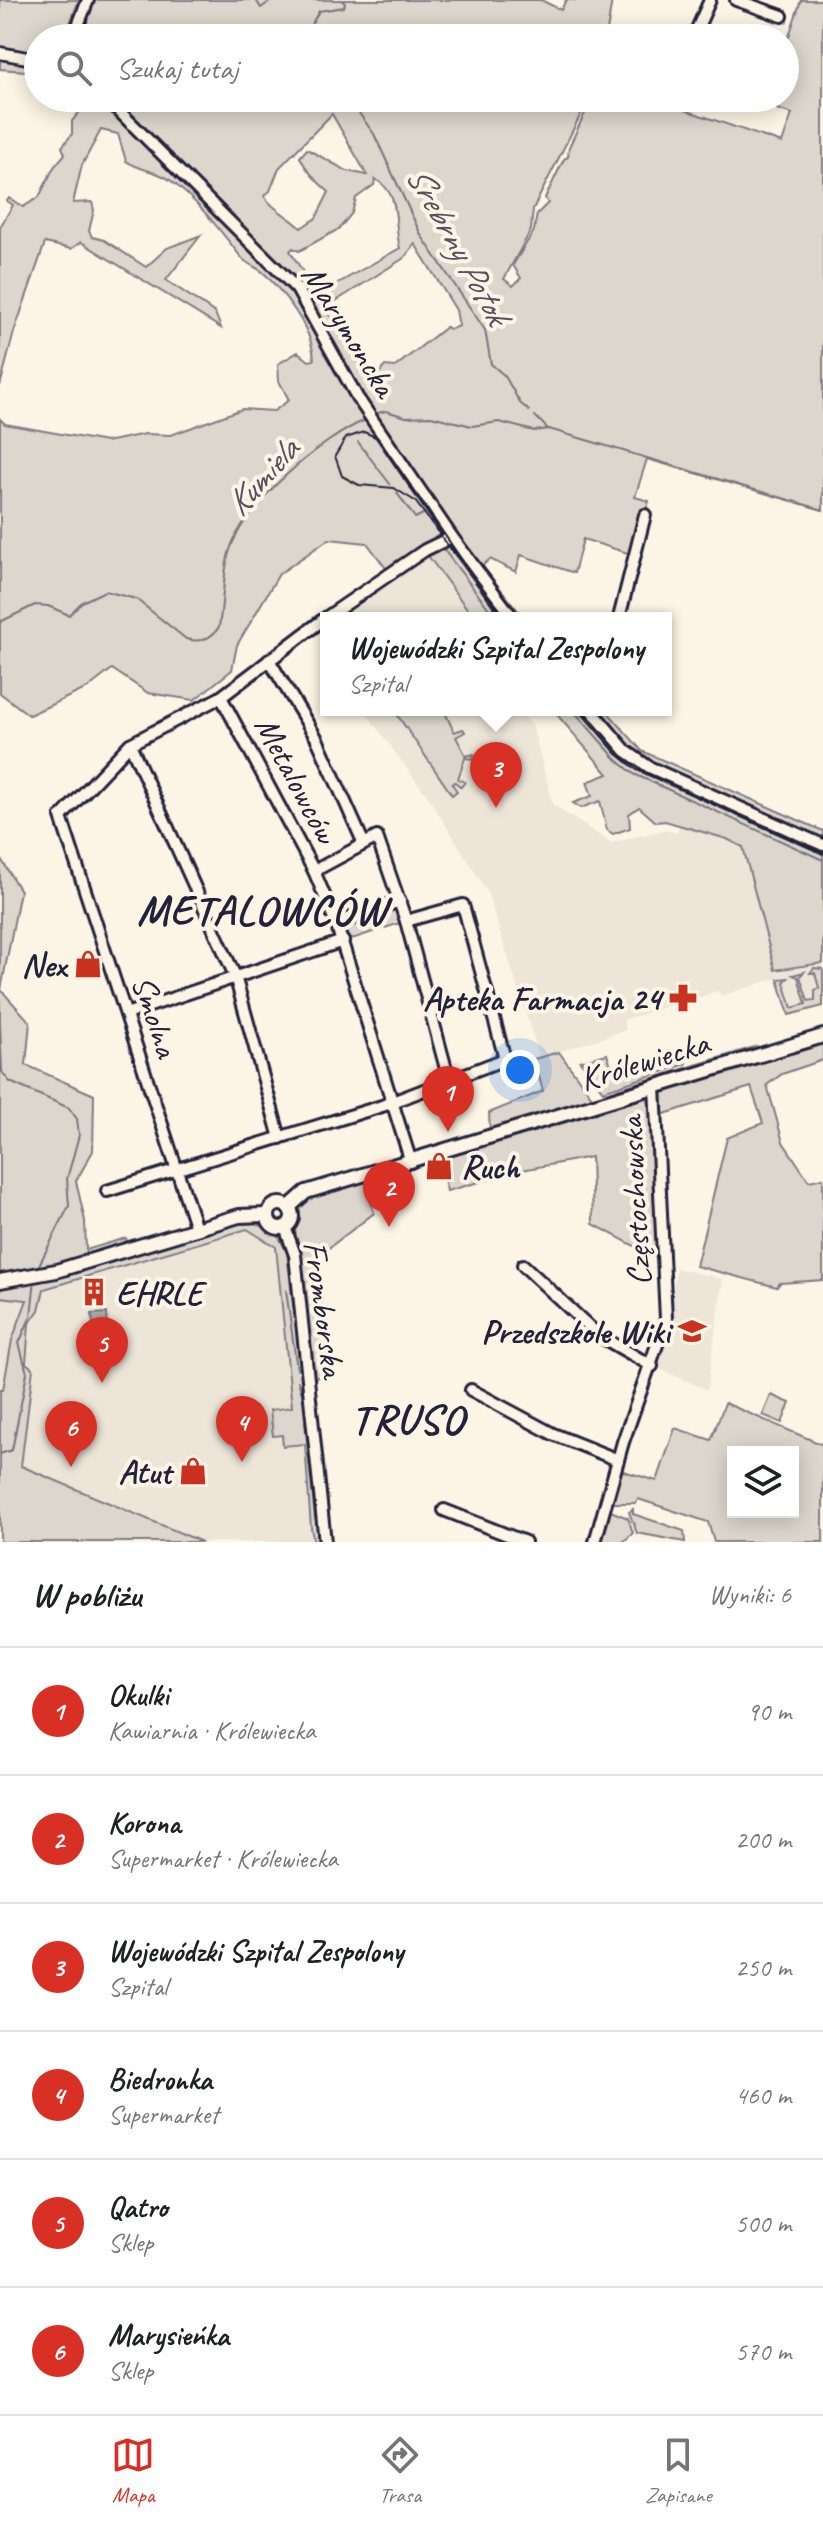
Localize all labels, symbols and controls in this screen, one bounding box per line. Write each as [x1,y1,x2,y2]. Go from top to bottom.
search box [24,24,799,112]
icon: search [52,46,96,90]
text: Szukaj tutaj [116,49,238,87]
water label: Srebrny Potok [396,157,523,337]
street label: Marymoncka [292,256,409,407]
water label: Kumiela [215,426,311,525]
popup [320,612,672,716]
text: Wojewódzki Szpital Zespolony [348,629,644,667]
text: Szpital [348,667,408,700]
street label: Metalowców [245,708,349,852]
pin: 3 [470,742,522,808]
district label: METALOWCÓW [137,884,394,937]
place label: Nex [22,943,69,986]
shop icon: Nex [73,949,103,979]
street label: Smolna [122,970,190,1064]
place label: Apteka Farmacja 24 [423,977,665,1020]
pharmacy icon: Apteka Farmacja 24 [668,983,698,1013]
street label: Królewiecka [574,1020,716,1100]
your location [500,1050,540,1090]
pin: 1 [422,1066,474,1132]
street label: Częstochowska [608,1112,660,1287]
place label: Ruch [461,1145,520,1188]
shop icon: Ruch [424,1151,454,1181]
pin: 2 [363,1161,415,1227]
street label: Fromborska [294,1238,356,1383]
place label: EHRLE [116,1271,207,1314]
building icon: EHRLE [79,1277,109,1307]
place label: Przedszkole Wiki [481,1310,674,1353]
school or university icon: Przedszkole Wiki [677,1316,707,1346]
pin: 5 [76,1317,128,1383]
district label: TRUSO [351,1393,469,1446]
pin: 4 [216,1396,268,1462]
pin: 6 [45,1401,97,1467]
map controls [727,1446,799,1518]
button: layers [727,1446,799,1518]
place label: Atut [119,1450,175,1493]
shop icon: Atut [178,1456,208,1486]
text: W pobliżu [32,1573,141,1616]
text: Wyniki: 6 [709,1578,791,1611]
text: Okulki [108,1676,169,1714]
text: 1 [52,1695,64,1728]
text: 90 m [747,1695,791,1728]
text: Kawiarnia · Królewiecka [108,1714,315,1747]
text: Korona [108,1804,181,1842]
text: 2 [52,1823,64,1856]
text: 200 m [735,1823,791,1856]
text: Supermarket · Królewiecka [108,1842,338,1875]
text: Wojewódzki Szpital Zespolony [108,1932,403,1970]
text: 3 [52,1951,64,1984]
text: 250 m [735,1951,791,1984]
text: Szpital [108,1970,167,2003]
text: Biedronka [108,2060,212,2098]
text: 4 [52,2079,64,2112]
text: 460 m [735,2079,791,2112]
text: Supermarket [108,2098,219,2131]
text: Qatro [108,2188,168,2226]
text: 5 [52,2207,64,2240]
text: 500 m [735,2207,791,2240]
text: Sklep [108,2226,153,2259]
text: Marysieńka [108,2316,229,2354]
text: 6 [52,2335,64,2368]
text: 570 m [735,2335,791,2368]
text: Sklep [108,2354,153,2387]
tab: Mapa [111,2433,155,2509]
tab: Trasa [378,2433,422,2509]
tab: Zapisane [645,2433,712,2509]

